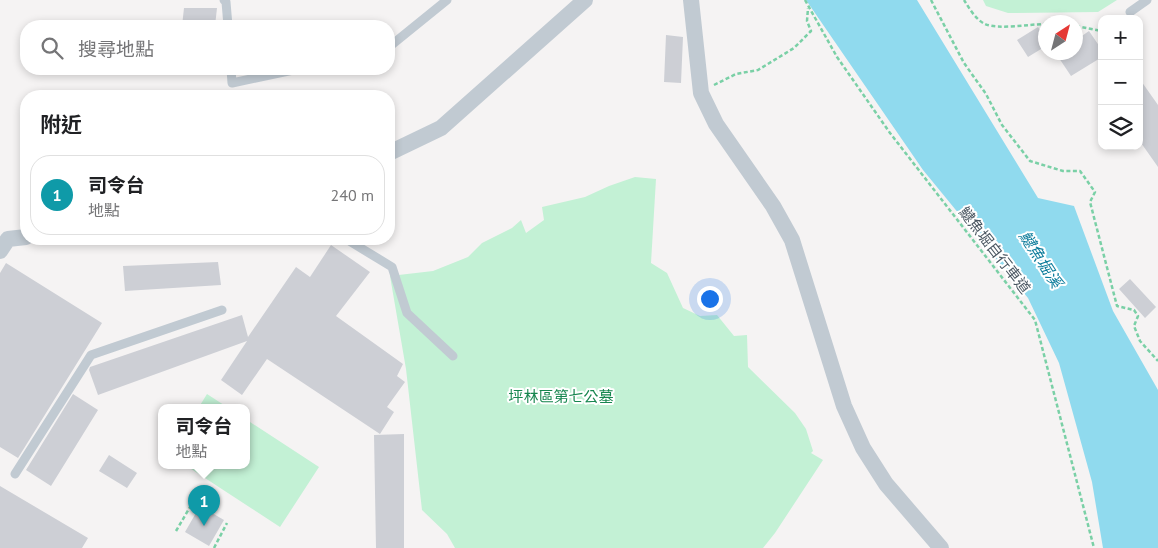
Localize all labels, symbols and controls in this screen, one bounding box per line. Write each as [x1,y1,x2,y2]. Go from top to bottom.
north arrow [1038,15,1083,60]
map controls [1098,15,1143,150]
button: + [1098,15,1143,60]
search box [20,20,395,75]
icon: search [38,34,66,62]
text: 搜尋地點 [78,37,154,61]
button: − [1098,60,1143,105]
button: layers [1098,105,1143,150]
text: 附近 [40,111,82,138]
text: 司令台 [88,173,145,197]
text: 1 [52,185,62,205]
text: 240 m [331,185,374,205]
text: 地點 [88,200,120,220]
street label: 𩻸魚堀自行車道 [955,203,1035,297]
water label: 𩻸魚堀溪 [1015,227,1068,293]
your location [697,286,723,312]
park label: 坪林區第七公墓 [508,387,614,406]
popup [158,404,250,469]
text: 司令台 [175,414,233,438]
text: 地點 [175,441,208,461]
pin: 1 [188,485,220,526]

